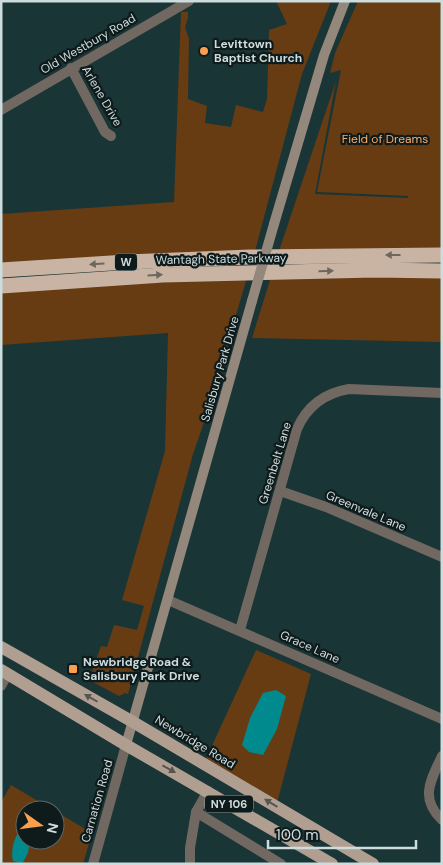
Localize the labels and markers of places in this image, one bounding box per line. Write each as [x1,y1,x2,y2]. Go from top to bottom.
place label: Levittown Baptist Church [214,36,302,66]
marker: Levittown Baptist Church [198,45,210,57]
place label: Newbridge Road & Salisbury Park Drive [83,654,199,684]
marker: Newbridge Road & Salisbury Park Drive [67,663,79,675]

